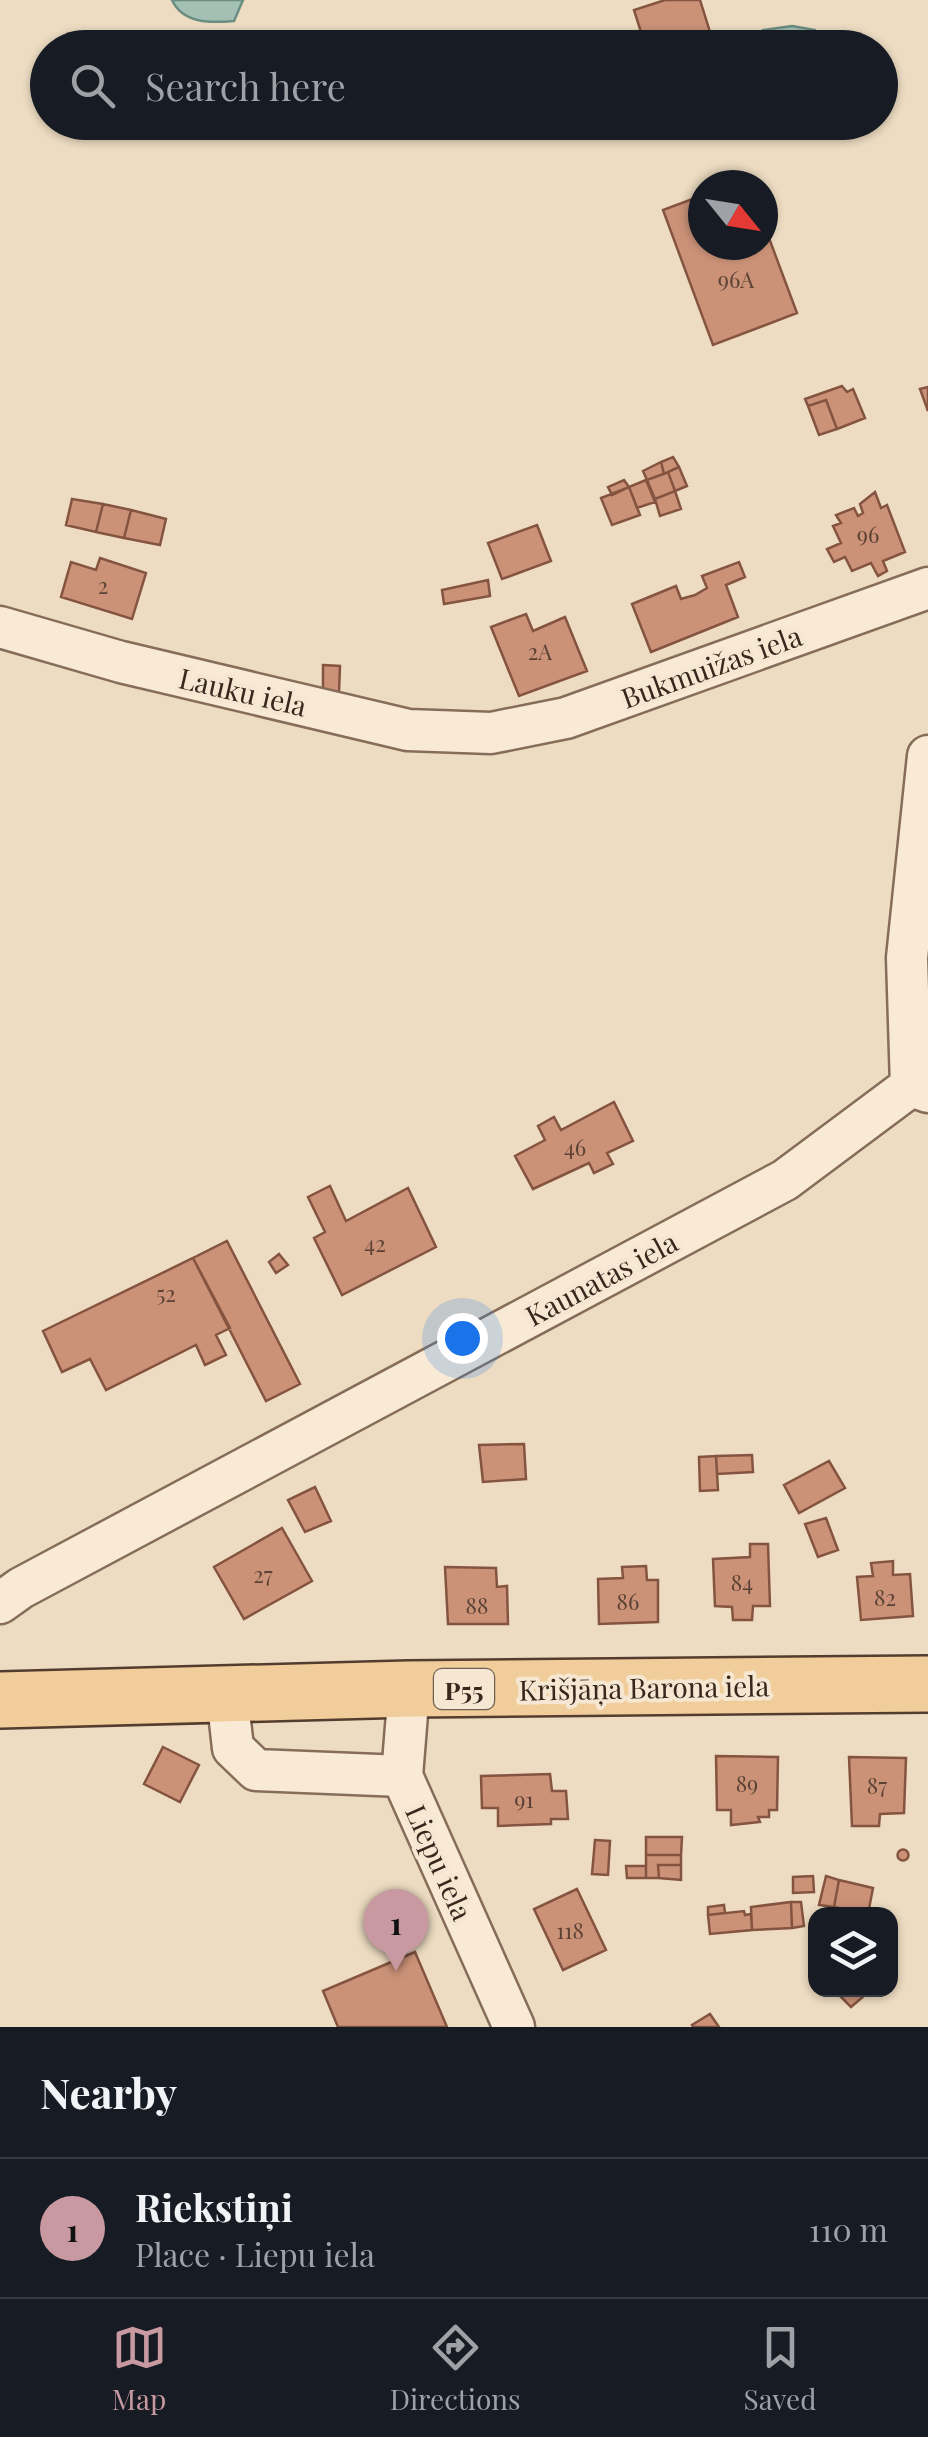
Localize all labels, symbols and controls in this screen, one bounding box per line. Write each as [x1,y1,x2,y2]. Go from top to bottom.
search box [30,30,898,140]
icon: search [65,58,120,113]
text: Search here [145,60,346,111]
north arrow [688,170,778,260]
house number: 96A [718,264,754,294]
house number: 96 [857,519,879,549]
house number: 2 [98,570,108,600]
street label: Bukmuižas iela [616,616,806,716]
house number: 2A [528,636,552,666]
street label: Lauku iela [176,658,310,724]
house number: 46 [564,1132,586,1162]
street label: Kaunatas iela [519,1222,683,1334]
house number: 42 [364,1228,386,1258]
house number: 52 [156,1278,176,1308]
your location [437,1313,488,1364]
house number: 27 [253,1559,273,1589]
house number: 84 [731,1567,753,1597]
house number: 82 [874,1582,896,1612]
house number: 86 [617,1586,639,1616]
house number: 88 [466,1590,488,1620]
street label: Krišjāņa Barona iela [518,1666,770,1708]
road number: P55 [434,1669,494,1709]
house number: 89 [736,1768,758,1798]
house number: 87 [867,1770,887,1800]
house number: 91 [514,1784,534,1814]
street label: Liepu iela [398,1798,482,1926]
pin: 1 [364,1888,428,1971]
map controls [808,1907,898,1997]
button: layers [808,1907,898,1997]
house number: 118 [556,1915,584,1945]
text: Nearby [40,2064,177,2120]
text: Riekstiņi [135,2181,293,2232]
text: 1 [66,2207,79,2250]
text: 110 m [809,2207,888,2250]
text: Place · Liepu iela [135,2232,375,2275]
tab: Map [112,2320,167,2417]
tab: Directions [390,2320,520,2417]
tab: Saved [744,2320,816,2417]

